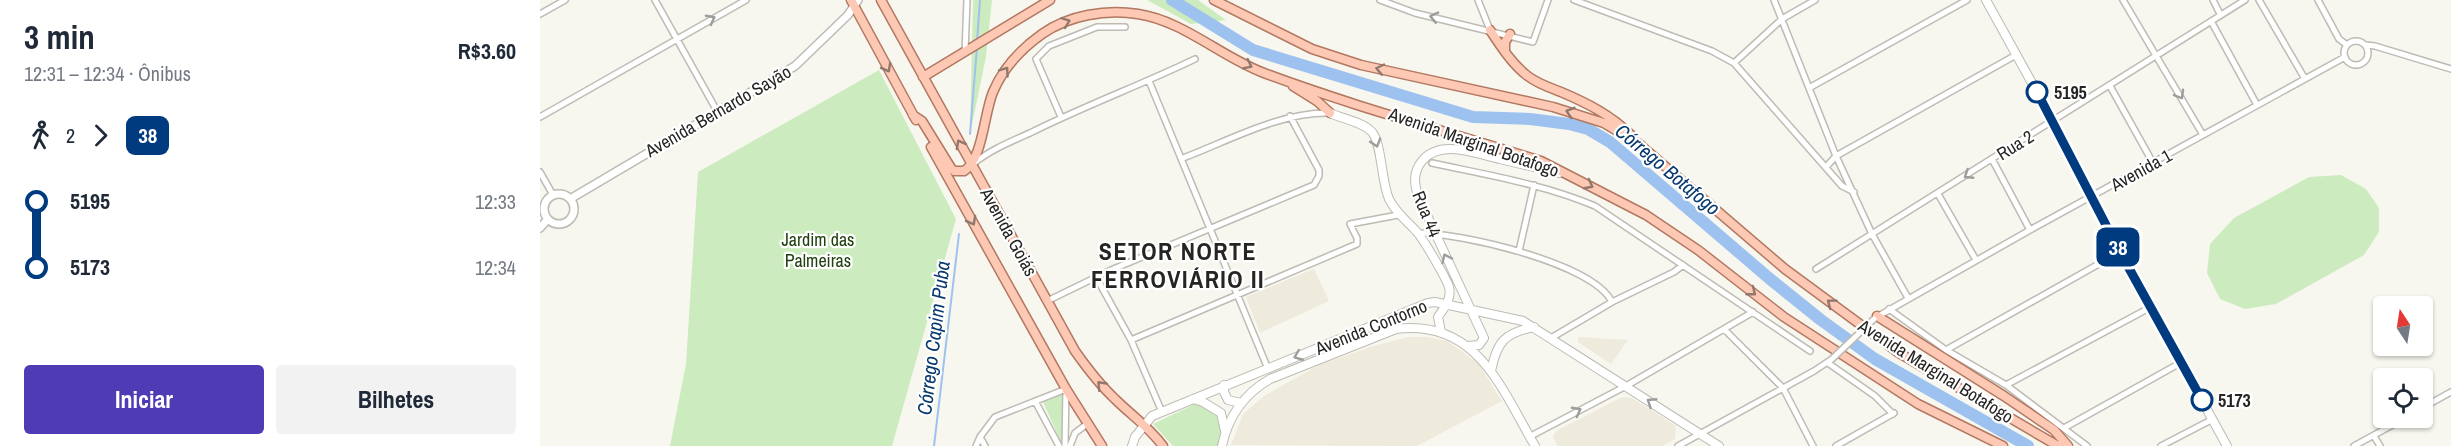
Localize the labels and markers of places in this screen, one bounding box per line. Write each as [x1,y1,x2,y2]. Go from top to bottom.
place label: 5195 [2054,80,2087,105]
marker: 5195 [2026,81,2048,103]
place label: 5173 [2218,388,2251,413]
marker: 5173 [2191,389,2213,411]

